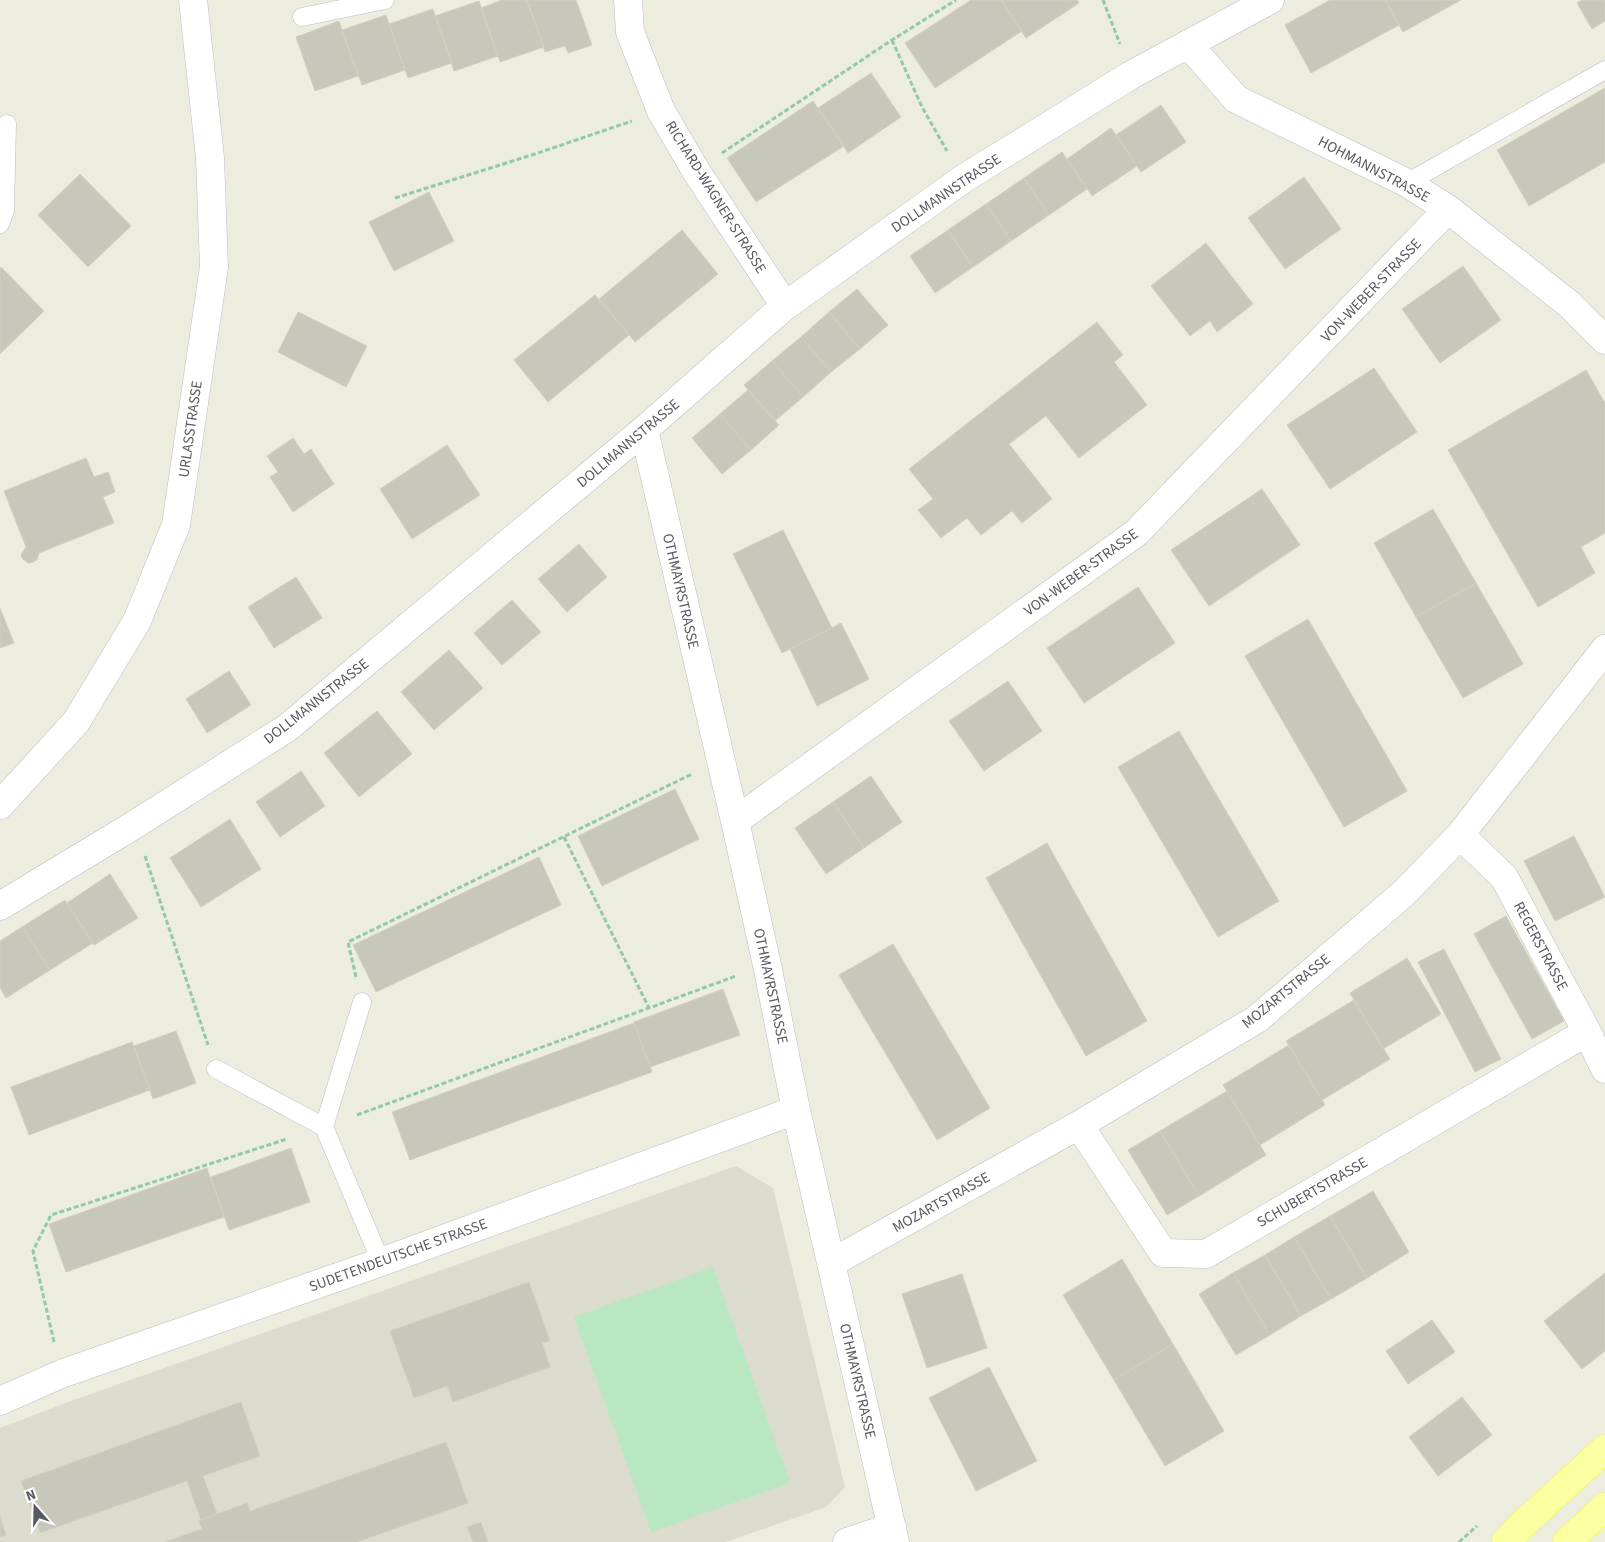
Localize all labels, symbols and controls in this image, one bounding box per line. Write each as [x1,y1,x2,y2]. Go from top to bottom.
street label: RICHARD-WAGNER-STRASSE [660,117,771,278]
street label: HOHMANNSTRASSE [1314,131,1434,208]
street label: DOLLMANNSTRASSE [887,149,1005,238]
street label: VON-WEBER-STRASSE [1316,234,1426,347]
street label: URLASSTRASSE [173,379,208,479]
street label: DOLLMANNSTRASSE [572,394,684,493]
street label: VON-WEBER-STRASSE [1020,524,1143,621]
street label: OTHMAYRSTRASSE [657,531,704,651]
street label: DOLLMANNSTRASSE [259,654,373,749]
street label: REGERSTRASSE [1508,898,1573,995]
street label: OTHMAYRSTRASSE [748,926,793,1046]
street label: MOZARTSTRASSE [1238,949,1335,1034]
street label: SCHUBERTSTRASSE [1253,1152,1372,1233]
street label: MOZARTSTRASSE [889,1167,994,1238]
street label: SUDETENDEUTSCHE STRASSE [306,1213,490,1298]
street label: OTHMAYRSTRASSE [834,1321,881,1441]
north arrow [10,1482,60,1532]
text: N [23,1485,39,1507]

